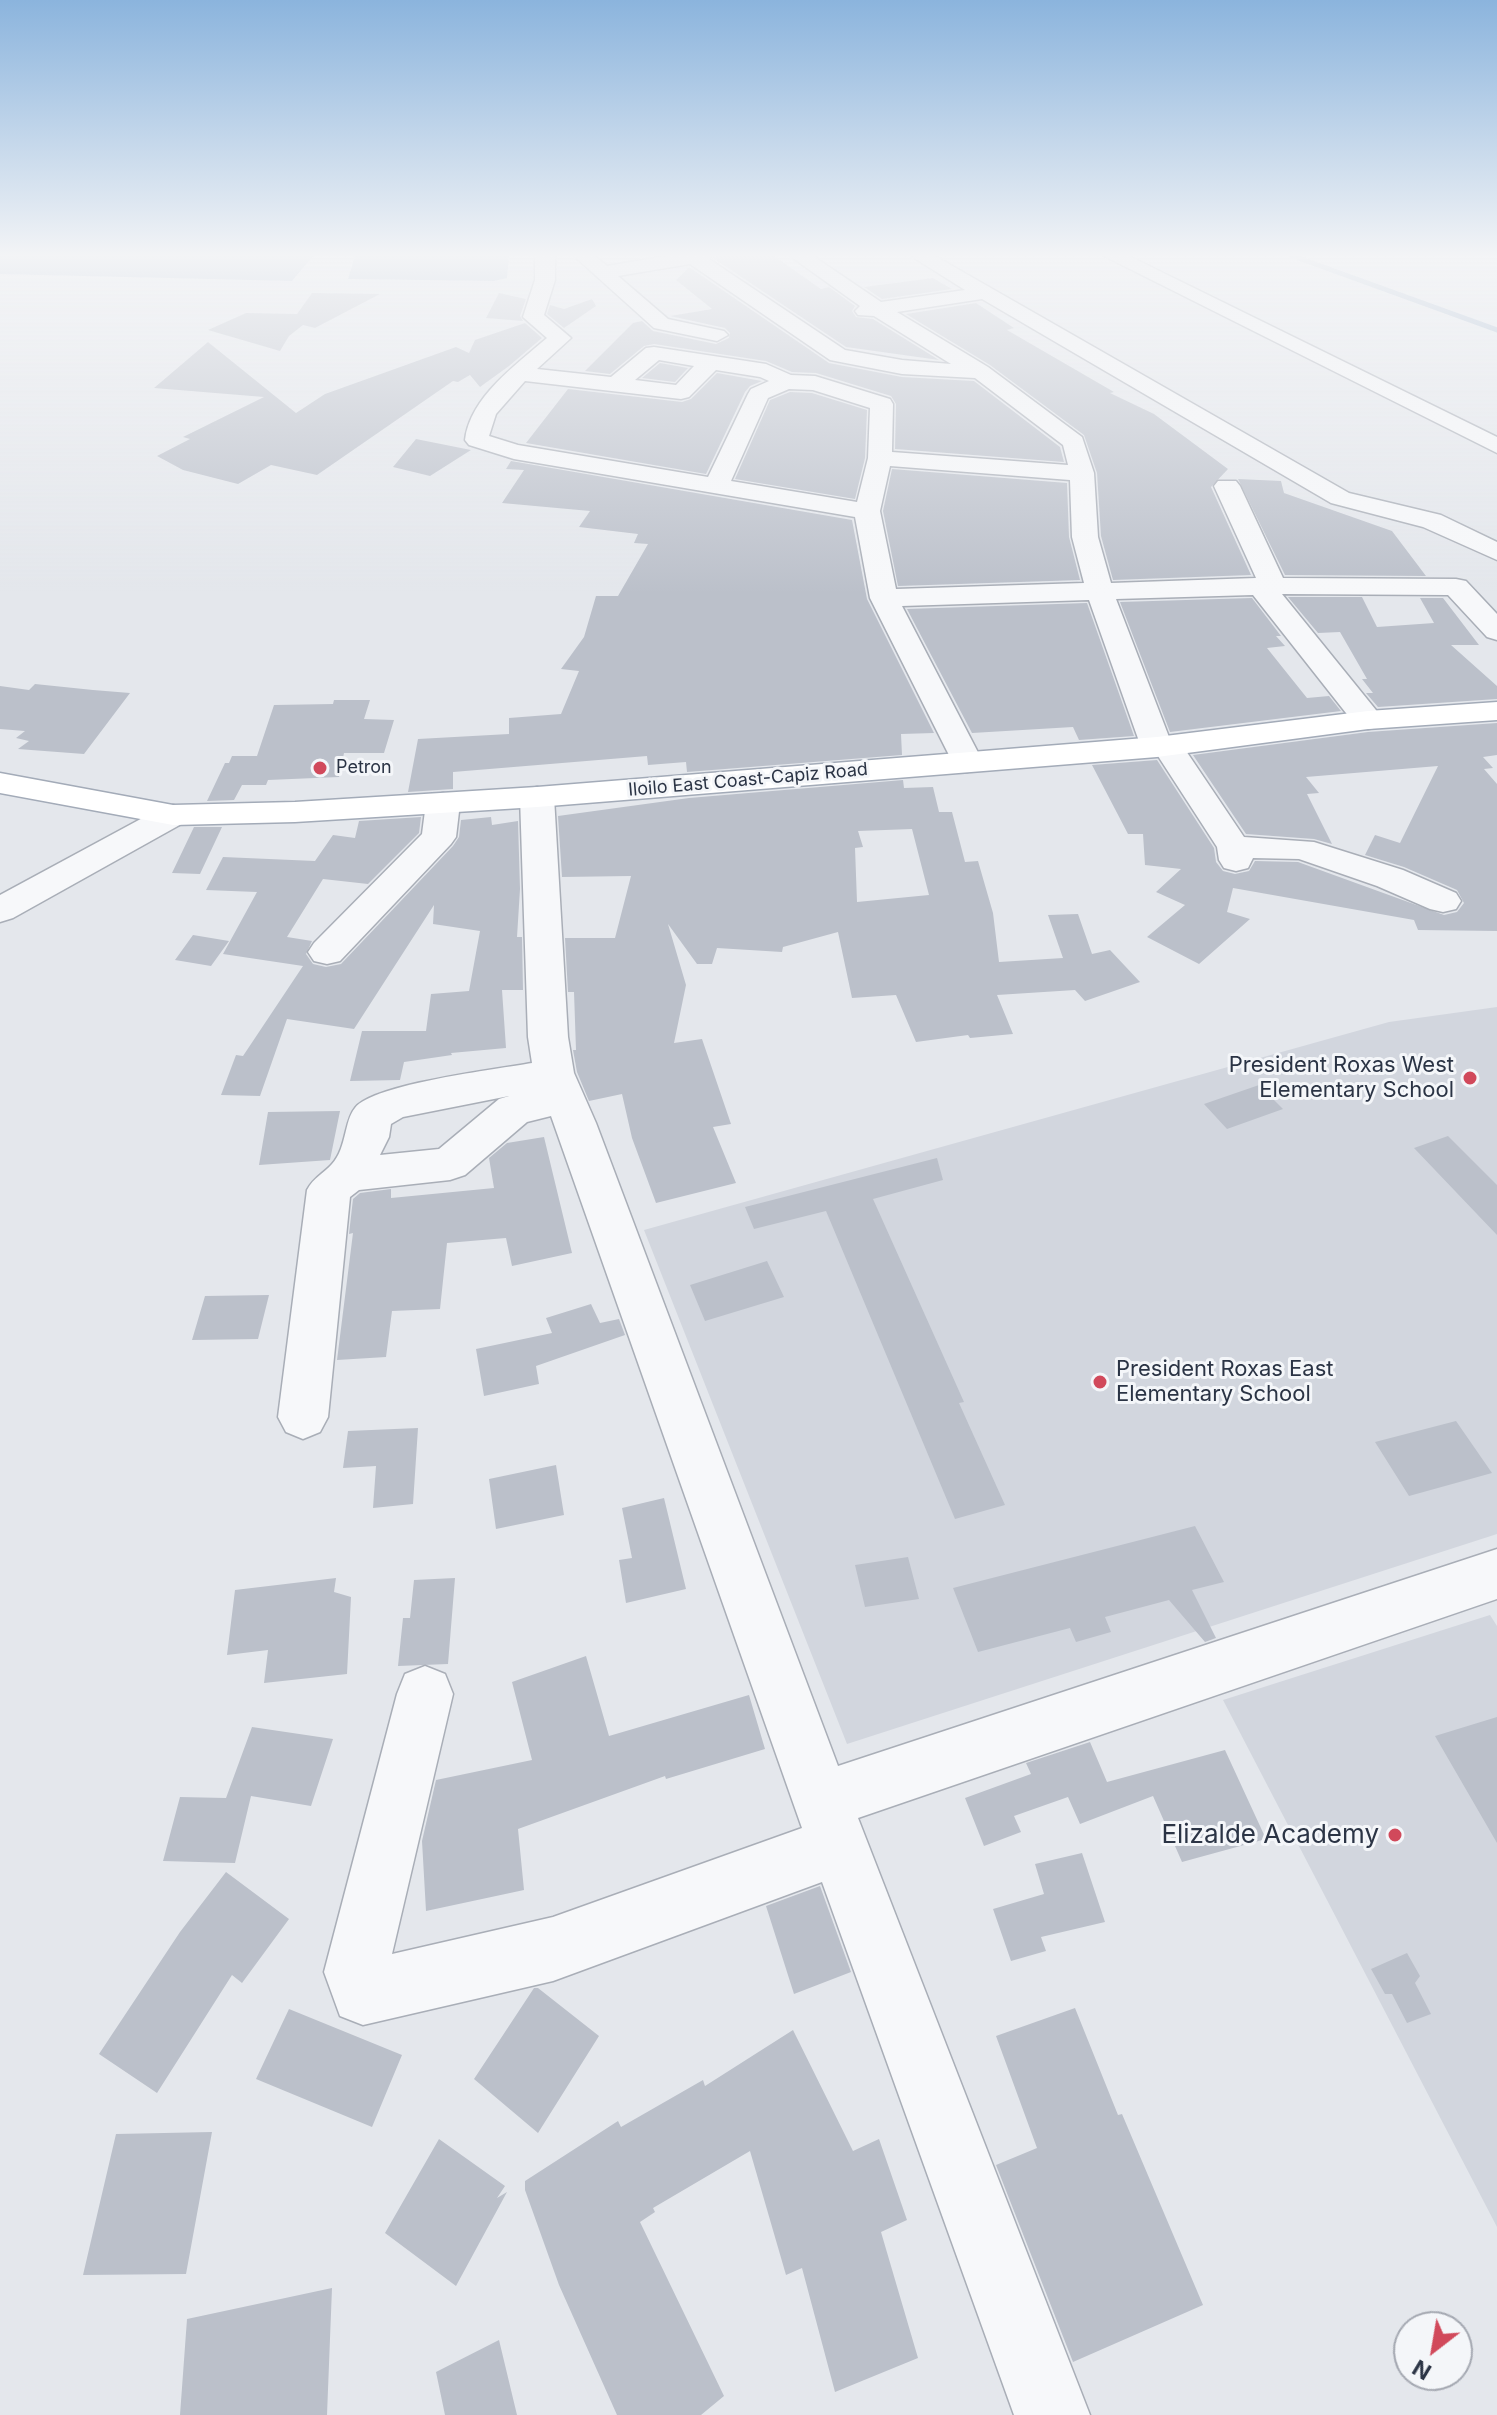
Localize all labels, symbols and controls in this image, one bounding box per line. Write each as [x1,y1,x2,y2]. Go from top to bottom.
place label: Petron [336,757,392,779]
marker: Petron [311,759,329,777]
street label: Iloilo East Coast-Capiz Road [627,759,869,801]
place label: President Roxas West Elementary School [1229,1052,1454,1104]
marker: President Roxas West Elementary School [1461,1069,1479,1087]
place label: President Roxas East Elementary School [1116,1356,1333,1408]
marker: President Roxas East Elementary School [1091,1373,1109,1391]
place label: Elizalde Academy [1161,1819,1379,1851]
marker: Elizalde Academy [1386,1826,1404,1844]
north arrow [1393,2311,1473,2391]
text: N [1408,2354,1436,2385]

